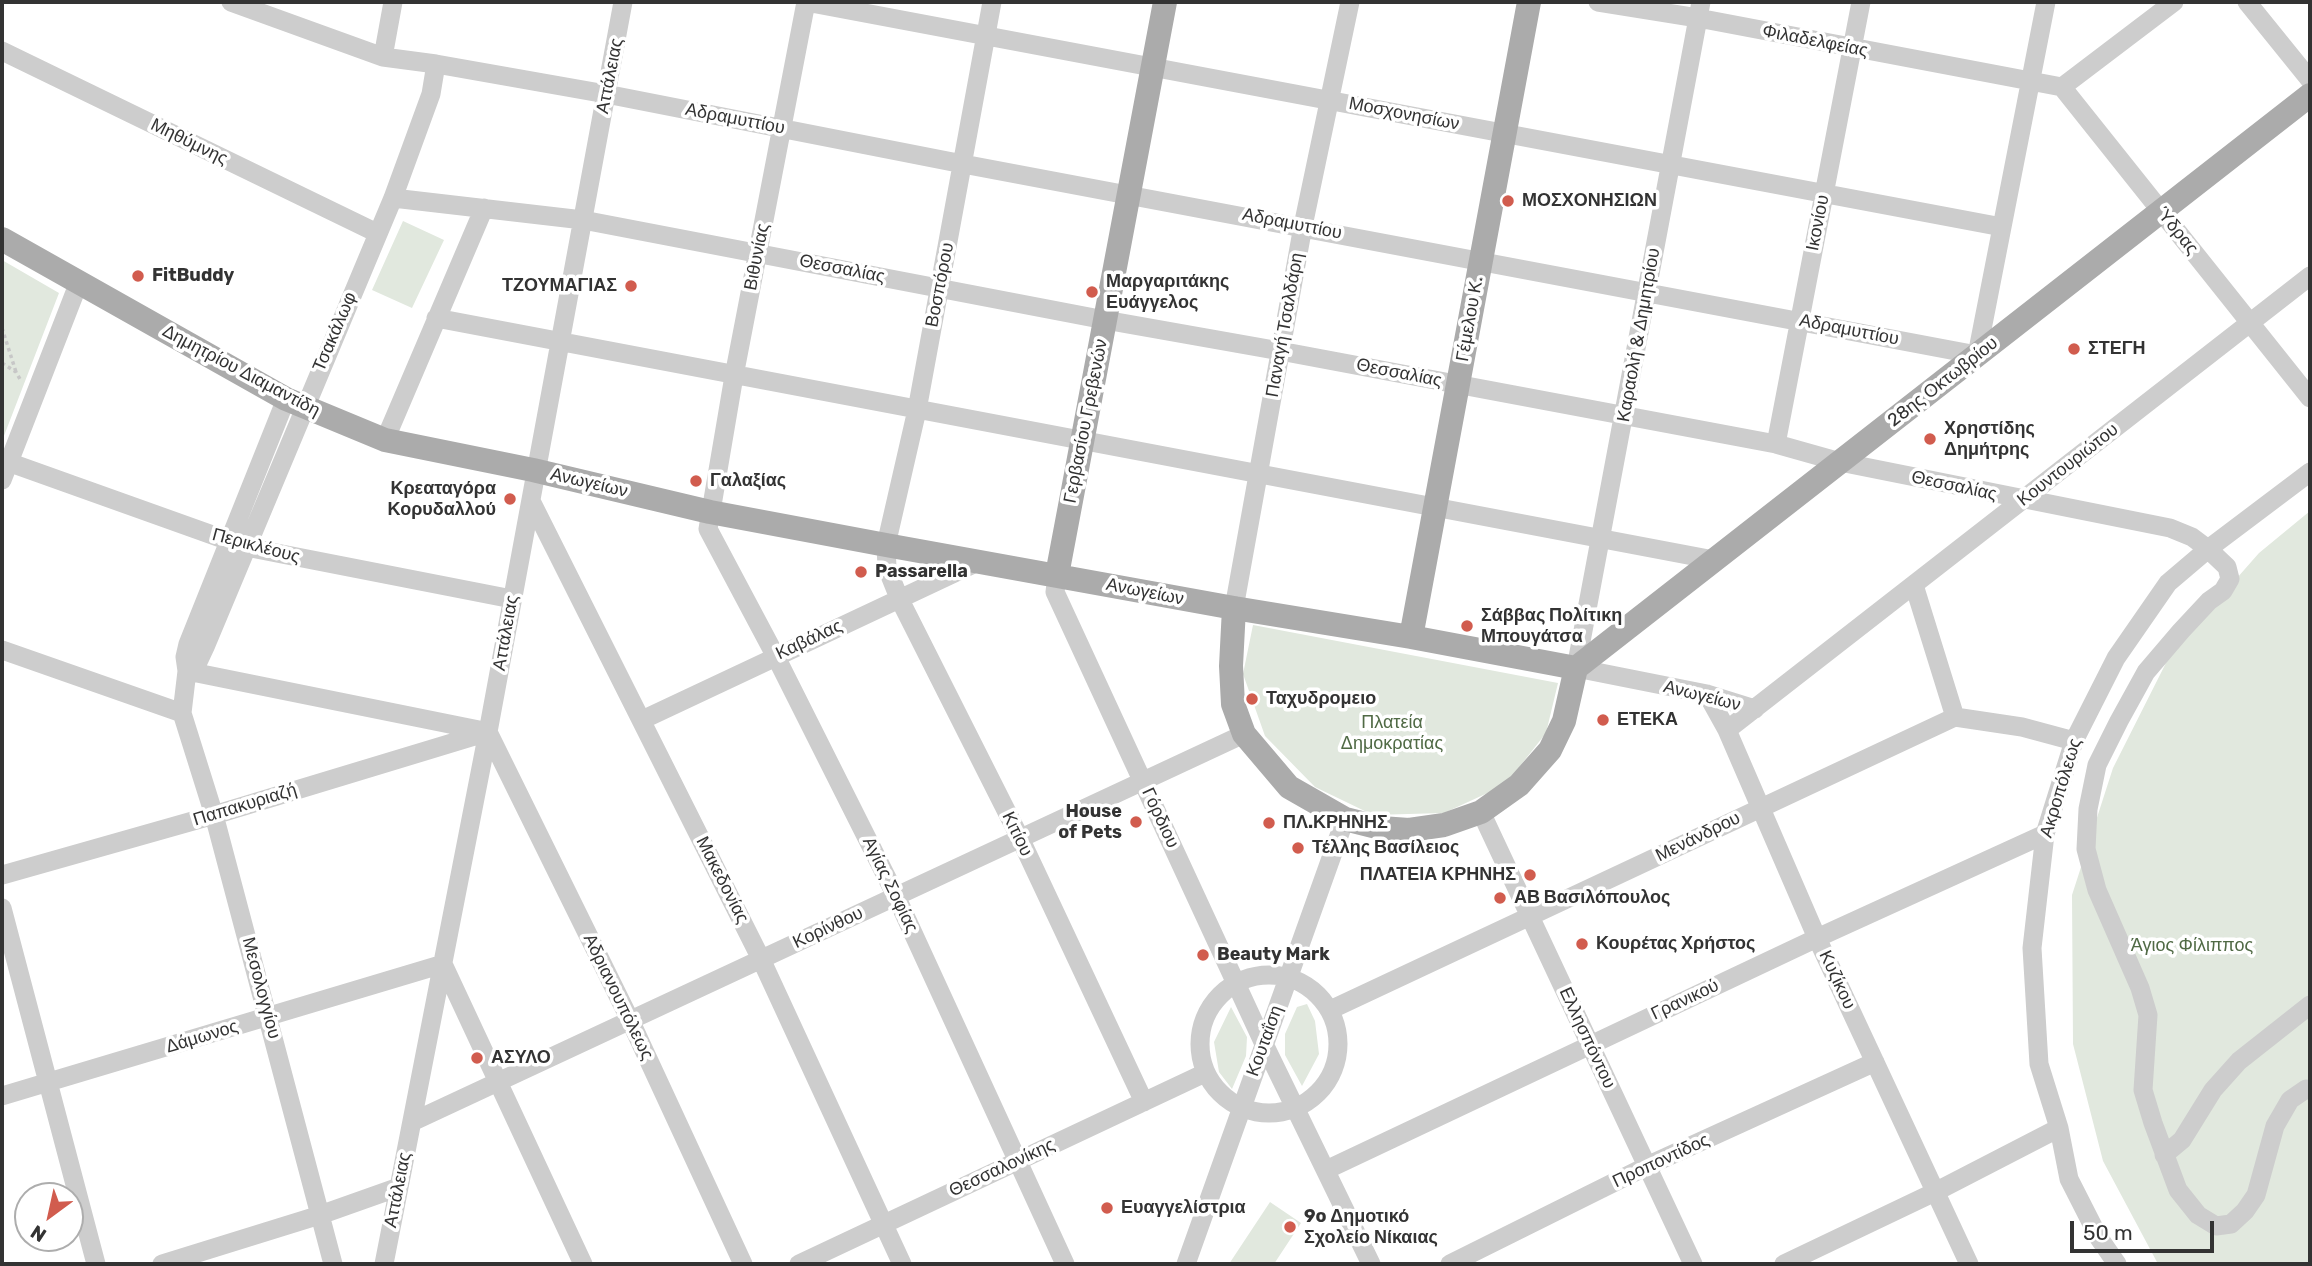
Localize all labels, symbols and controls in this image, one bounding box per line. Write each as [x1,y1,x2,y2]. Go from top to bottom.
street label: Φιλαδελφείας [1760,20,1870,62]
street label: Αττάλειας [592,36,628,116]
street label: Μοσχονησίων [1347,93,1461,135]
street label: Αδραμυττίου [683,99,787,139]
street label: Μηθύμνης [147,114,231,170]
place label: ΜΟΣΧΟΝΗΣΙΩΝ [1522,190,1657,212]
marker: ΜΟΣΧΟΝΗΣΙΩΝ [1500,193,1516,209]
street label: Ικονίου [1802,193,1834,253]
street label: Ύδρας [2151,203,2203,259]
street label: Αδραμυττίου [1240,204,1344,244]
street label: Βιθυνίας [740,222,774,292]
street label: Βοσπόρου [921,241,959,329]
street label: Καραολή & Δημητρίου [1613,246,1665,424]
street label: Θεσσαλίας [797,250,887,288]
street label: Παναγή Τσαλδάρη [1262,251,1308,399]
place label: FitBuddy [152,265,234,287]
marker: FitBuddy [130,268,146,284]
place label: Μαργαριτάκης Ευάγγελος [1106,271,1229,314]
place label: ΤΖΟΥΜΑΓΙΑΣ [502,275,617,297]
street label: Γέμελου Κ. [1452,275,1488,363]
marker: ΤΖΟΥΜΑΓΙΑΣ [623,278,639,294]
marker: Μαργαριτάκης Ευάγγελος [1084,284,1100,300]
street label: Τσακάλωφ [309,289,361,375]
street label: Αδραμυττίου [1797,310,1901,350]
street label: Δημητρίου Διαμαντίδη [159,320,323,422]
street label: 28ης Οκτωβρίου [1884,332,2002,432]
street label: Γερβασίου Γρεβενών [1059,337,1113,505]
place label: ΣΤΕΓΗ [2088,338,2146,360]
marker: ΣΤΕΓΗ [2066,341,2082,357]
street label: Θεσσαλίας [1354,354,1444,392]
place label: Χρηστίδης Δημήτρης [1944,418,2035,460]
street label: Κουντουριώτου [2013,419,2123,511]
marker: Χρηστίδης Δημήτρης [1922,431,1938,447]
street label: Ανωγείων [548,464,630,502]
street label: Θεσσαλίας [1909,466,1999,506]
place label: Γαλαξίας [710,470,786,492]
marker: Γαλαξίας [688,473,704,489]
place label: Κρεαταγόρα Κορυδαλλού [388,478,496,520]
marker: Κρεαταγόρα Κορυδαλλού [502,491,518,507]
street label: Περικλέους [210,524,302,568]
place label: Passarella [875,561,968,583]
marker: Passarella [853,564,869,580]
street label: Ανωγείων [1104,574,1186,610]
street label: Αττάλειας [489,593,523,673]
place label: Σάββας Πολίτικη Μπουγάτσα [1481,605,1622,648]
street label: Καβάλας [772,615,846,665]
marker: Σάββας Πολίτικη Μπουγάτσα [1459,618,1475,634]
street label: Ανωγείων [1661,676,1743,716]
place label: Ταχυδρομειο [1266,688,1376,710]
marker: Ταχυδρομειο [1244,691,1260,707]
place label: ΕΤΕΚΑ [1617,709,1678,731]
park label: Πλατεία Δημοκρατίας [1341,712,1443,754]
marker: ΕΤΕΚΑ [1595,712,1611,728]
street label: Ακροπόλεως [2036,736,2086,840]
street label: Παπακυριαζή [191,779,299,831]
street label: Γόρδιου [1137,784,1183,852]
place label: House of Pets [1058,801,1122,844]
street label: Μενάνδρου [1652,807,1744,867]
street label: Κιτίου [997,808,1037,860]
place label: ΠΛ.ΚΡΗΝΗΣ [1283,812,1388,834]
marker: House of Pets [1128,814,1144,830]
marker: ΠΛ.ΚΡΗΝΗΣ [1261,815,1277,831]
street label: Μακεδονίας [691,833,753,927]
street label: Αγίας Σοφίας [857,834,923,936]
place label: Τέλλης Βασίλειος [1312,837,1459,859]
marker: Τέλλης Βασίλειος [1290,840,1306,856]
place label: ΠΛΑΤΕΙΑ ΚΡΗΝΗΣ [1360,864,1516,886]
marker: ΠΛΑΤΕΙΑ ΚΡΗΝΗΣ [1522,867,1538,883]
place label: ΑΒ Βασιλόπουλος [1514,887,1670,909]
marker: ΑΒ Βασιλόπουλος [1492,890,1508,906]
street label: Κορίνθου [789,902,867,954]
street label: Αδριανουπόλεως [578,931,658,1063]
place label: Κουρέτας Χρήστος [1596,933,1755,955]
street label: Μεσολογγίου [237,935,285,1041]
park label: Άγιος Φίλιππος [2131,935,2253,957]
marker: Κουρέτας Χρήστος [1574,936,1590,952]
place label: Beauty Mark [1217,944,1330,966]
marker: Beauty Mark [1195,947,1211,963]
street label: Κυζίκου [1814,947,1860,1013]
street label: Γρανικού [1648,975,1722,1025]
street label: Ελλησπόντου [1554,984,1620,1092]
street label: Κουταΐση [1242,1003,1288,1079]
street label: Δάμωνος [163,1016,241,1058]
place label: ΑΣΥΛΟ [491,1047,551,1069]
marker: ΑΣΥΛΟ [469,1050,485,1066]
street label: Προποντίδος [1609,1129,1713,1193]
street label: Θεσσαλονίκης [946,1134,1058,1202]
street label: Αττάλειας [380,1150,416,1230]
north arrow [14,1182,84,1252]
place label: Ευαγγελίστρια [1121,1197,1246,1219]
marker: Ευαγγελίστρια [1099,1200,1115,1216]
place label: 9o Δημοτικό Σχολείο Νίκαιας [1304,1206,1438,1248]
scale bar [2074,1206,2218,1250]
marker: 9o Δημοτικό Σχολείο Νίκαιας [1282,1219,1298,1235]
text: N [26,1220,50,1247]
text: 50 m [2083,1220,2133,1245]

